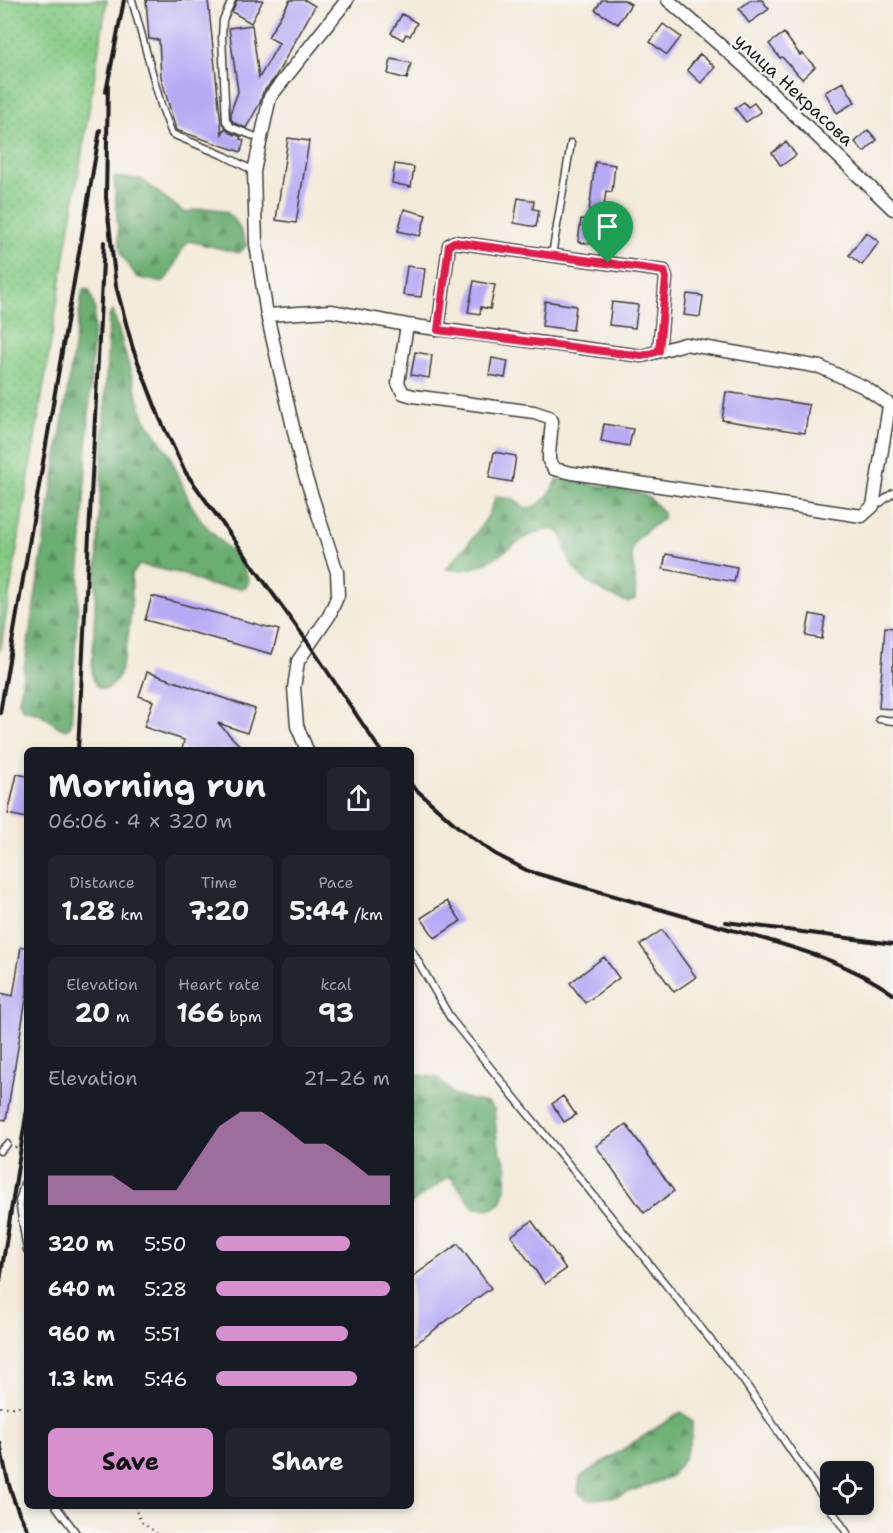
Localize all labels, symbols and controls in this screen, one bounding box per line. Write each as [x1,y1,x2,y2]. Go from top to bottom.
street label: улица Некрасова [729,28,859,152]
pin [582,201,633,263]
icon: arrive [591,210,624,243]
text: Morning run [48,763,266,808]
button: share [327,767,390,830]
text: 06:06 · 4 × 320 m [48,808,232,834]
text: Distance [69,872,135,893]
text: Time [201,872,237,893]
text: Pace [318,872,354,893]
text: 1.28 [61,893,115,928]
text: 7:20 [188,893,250,928]
text: 5:44 [289,893,349,928]
text: km [115,904,143,925]
text: /km [349,904,383,925]
text: Elevation [66,974,138,995]
text: Heart rate [178,974,260,995]
text: kcal [320,974,352,995]
text: 20 [74,995,110,1030]
text: 166 [176,995,224,1030]
text: 93 [318,995,354,1030]
text: m [110,1006,130,1027]
text: bpm [224,1006,262,1027]
text: Elevation [48,1065,138,1091]
text: 21–26 m [303,1065,390,1091]
text: 320 m [48,1231,114,1257]
text: 5:50 [144,1231,187,1257]
text: 640 m [48,1276,115,1302]
text: 5:28 [144,1276,187,1302]
text: 960 m [48,1321,115,1347]
text: 5:51 [144,1321,180,1347]
text: 1.3 km [48,1366,114,1392]
text: 5:46 [144,1366,187,1392]
button: Save [48,1428,213,1497]
button: Share [225,1428,390,1497]
map controls [820,1461,874,1515]
button: locate [820,1461,874,1515]

